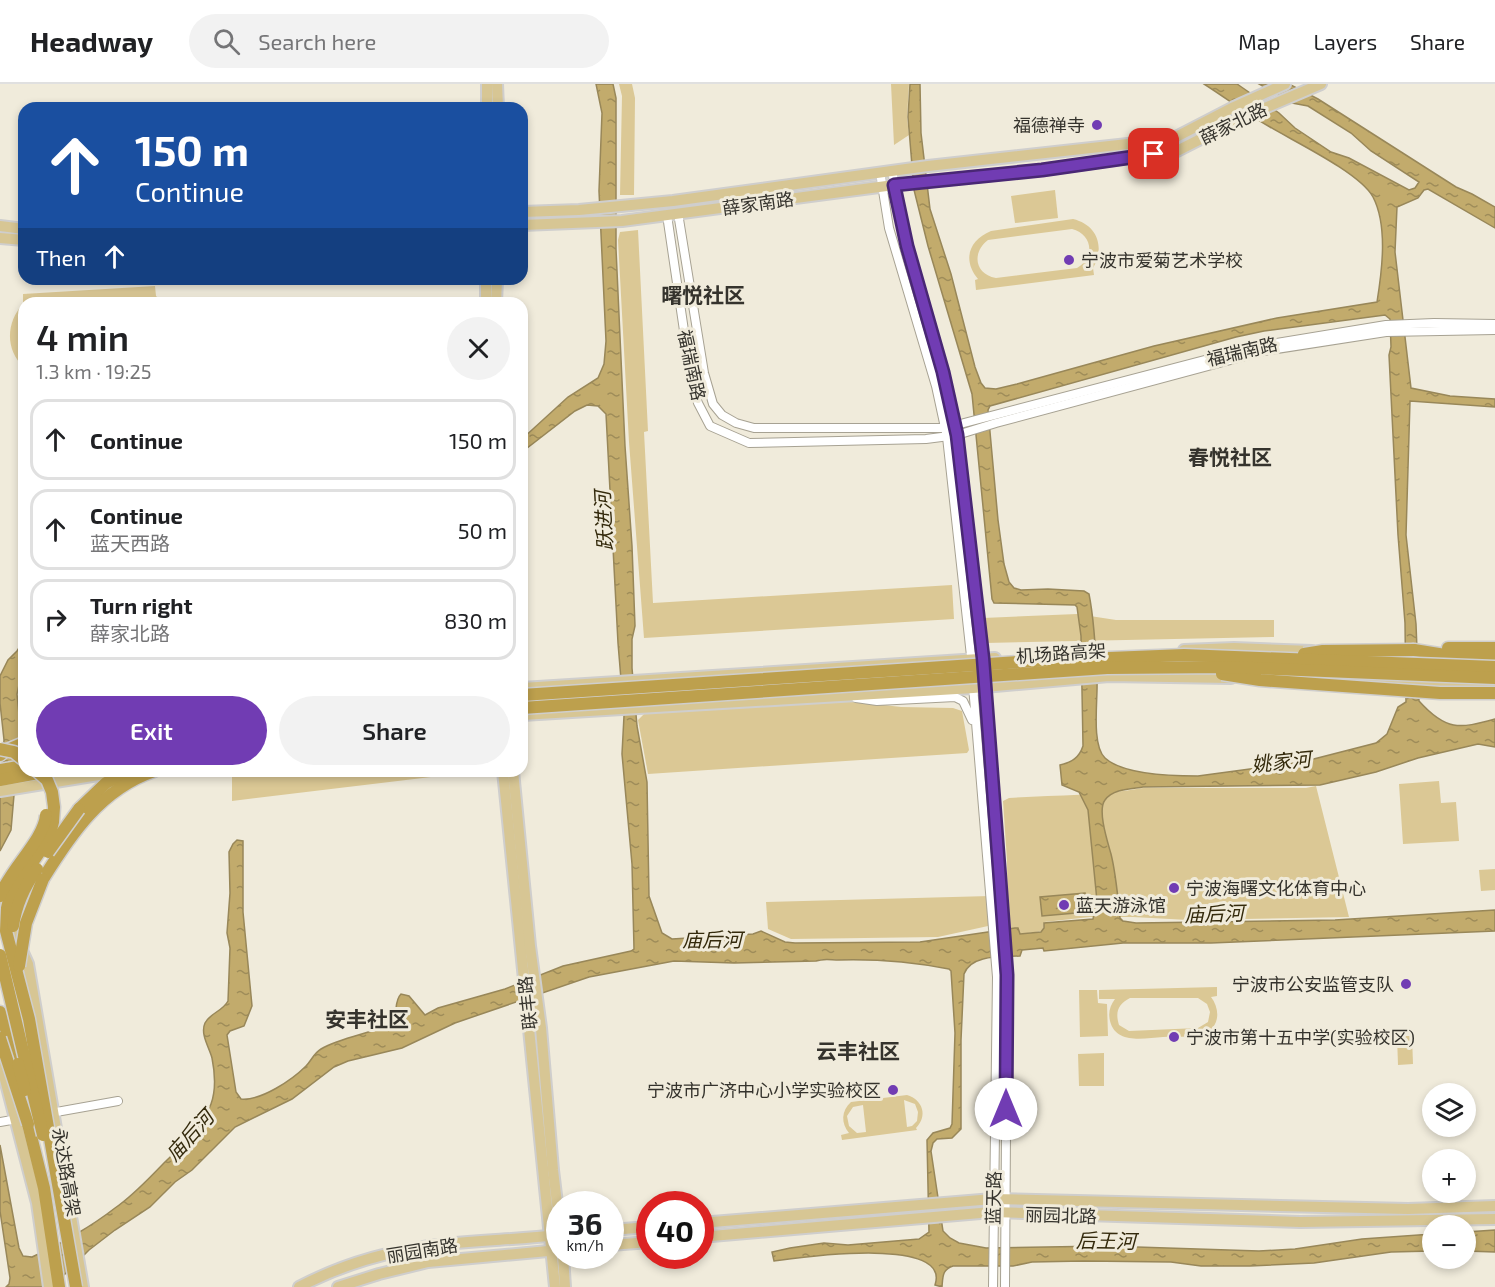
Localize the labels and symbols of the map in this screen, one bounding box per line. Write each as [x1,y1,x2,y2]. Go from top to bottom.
street label: 薛家北路 [1196,97,1270,149]
place label: 福德禅寺 [1013,114,1085,136]
marker: 福德禅寺 [1090,118,1104,132]
pin [1128,128,1179,179]
street label: 薛家南路 [721,187,795,219]
place label: 宁波市爱菊艺术学校 [1081,249,1243,271]
marker: 宁波市爱菊艺术学校 [1062,253,1076,267]
district label: 曙悦社区 [661,282,745,307]
street label: 福瑞南路 [674,327,710,403]
street label: 福瑞南路 [1204,332,1280,370]
district label: 春悦社区 [1188,444,1272,469]
water label: 跃进河 [589,486,617,552]
street label: 机场路高架 [1015,639,1107,667]
water label: 姚家河 [1250,746,1316,776]
place label: 宁波海曙文化体育中心 [1186,877,1366,899]
marker: 宁波海曙文化体育中心 [1167,881,1181,895]
place label: 蓝天游泳馆 [1076,894,1166,916]
marker: 蓝天游泳馆 [1057,898,1071,912]
water label: 庙后河 [1184,900,1248,926]
water label: 庙后河 [682,927,746,951]
place label: 宁波市公安监管支队 [1232,973,1394,995]
street label: 联丰路 [513,975,541,1031]
marker: 宁波市公安监管支队 [1399,977,1413,991]
district label: 安丰社区 [325,1006,409,1031]
place label: 宁波市第十五中学(实验校区) [1186,1026,1415,1048]
marker: 宁波市第十五中学(实验校区) [1167,1030,1181,1044]
district label: 云丰社区 [816,1038,900,1063]
position arrow [974,1077,1038,1141]
place label: 宁波市广济中心小学实验校区 [647,1079,881,1101]
marker: 宁波市广济中心小学实验校区 [886,1083,900,1097]
water label: 庙后河 [160,1102,221,1165]
street label: 永达路高架 [48,1126,86,1218]
street label: 蓝天路 [982,1171,1004,1225]
speed limit sign: 40 [636,1191,714,1269]
street label: 丽园北路 [1025,1203,1097,1227]
water label: 后王河 [1076,1227,1140,1253]
street label: 丽园南路 [385,1234,459,1266]

